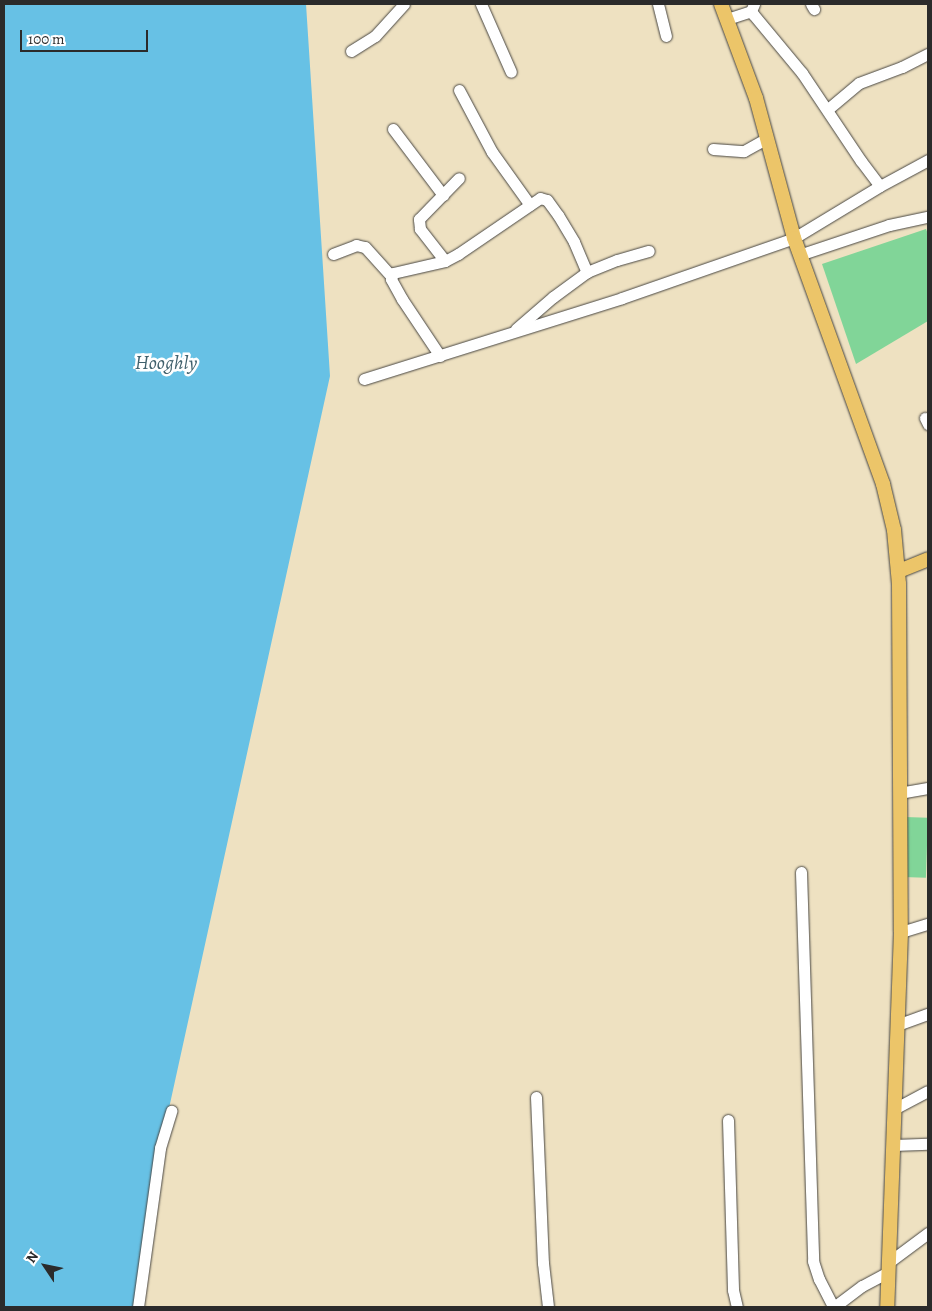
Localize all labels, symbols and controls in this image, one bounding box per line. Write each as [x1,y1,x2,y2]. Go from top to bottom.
scale bar [22,20,150,52]
text: 100 m [28,29,65,49]
water label: Hooghly [135,350,197,374]
north arrow [20,1241,70,1291]
text: N [21,1248,43,1267]

